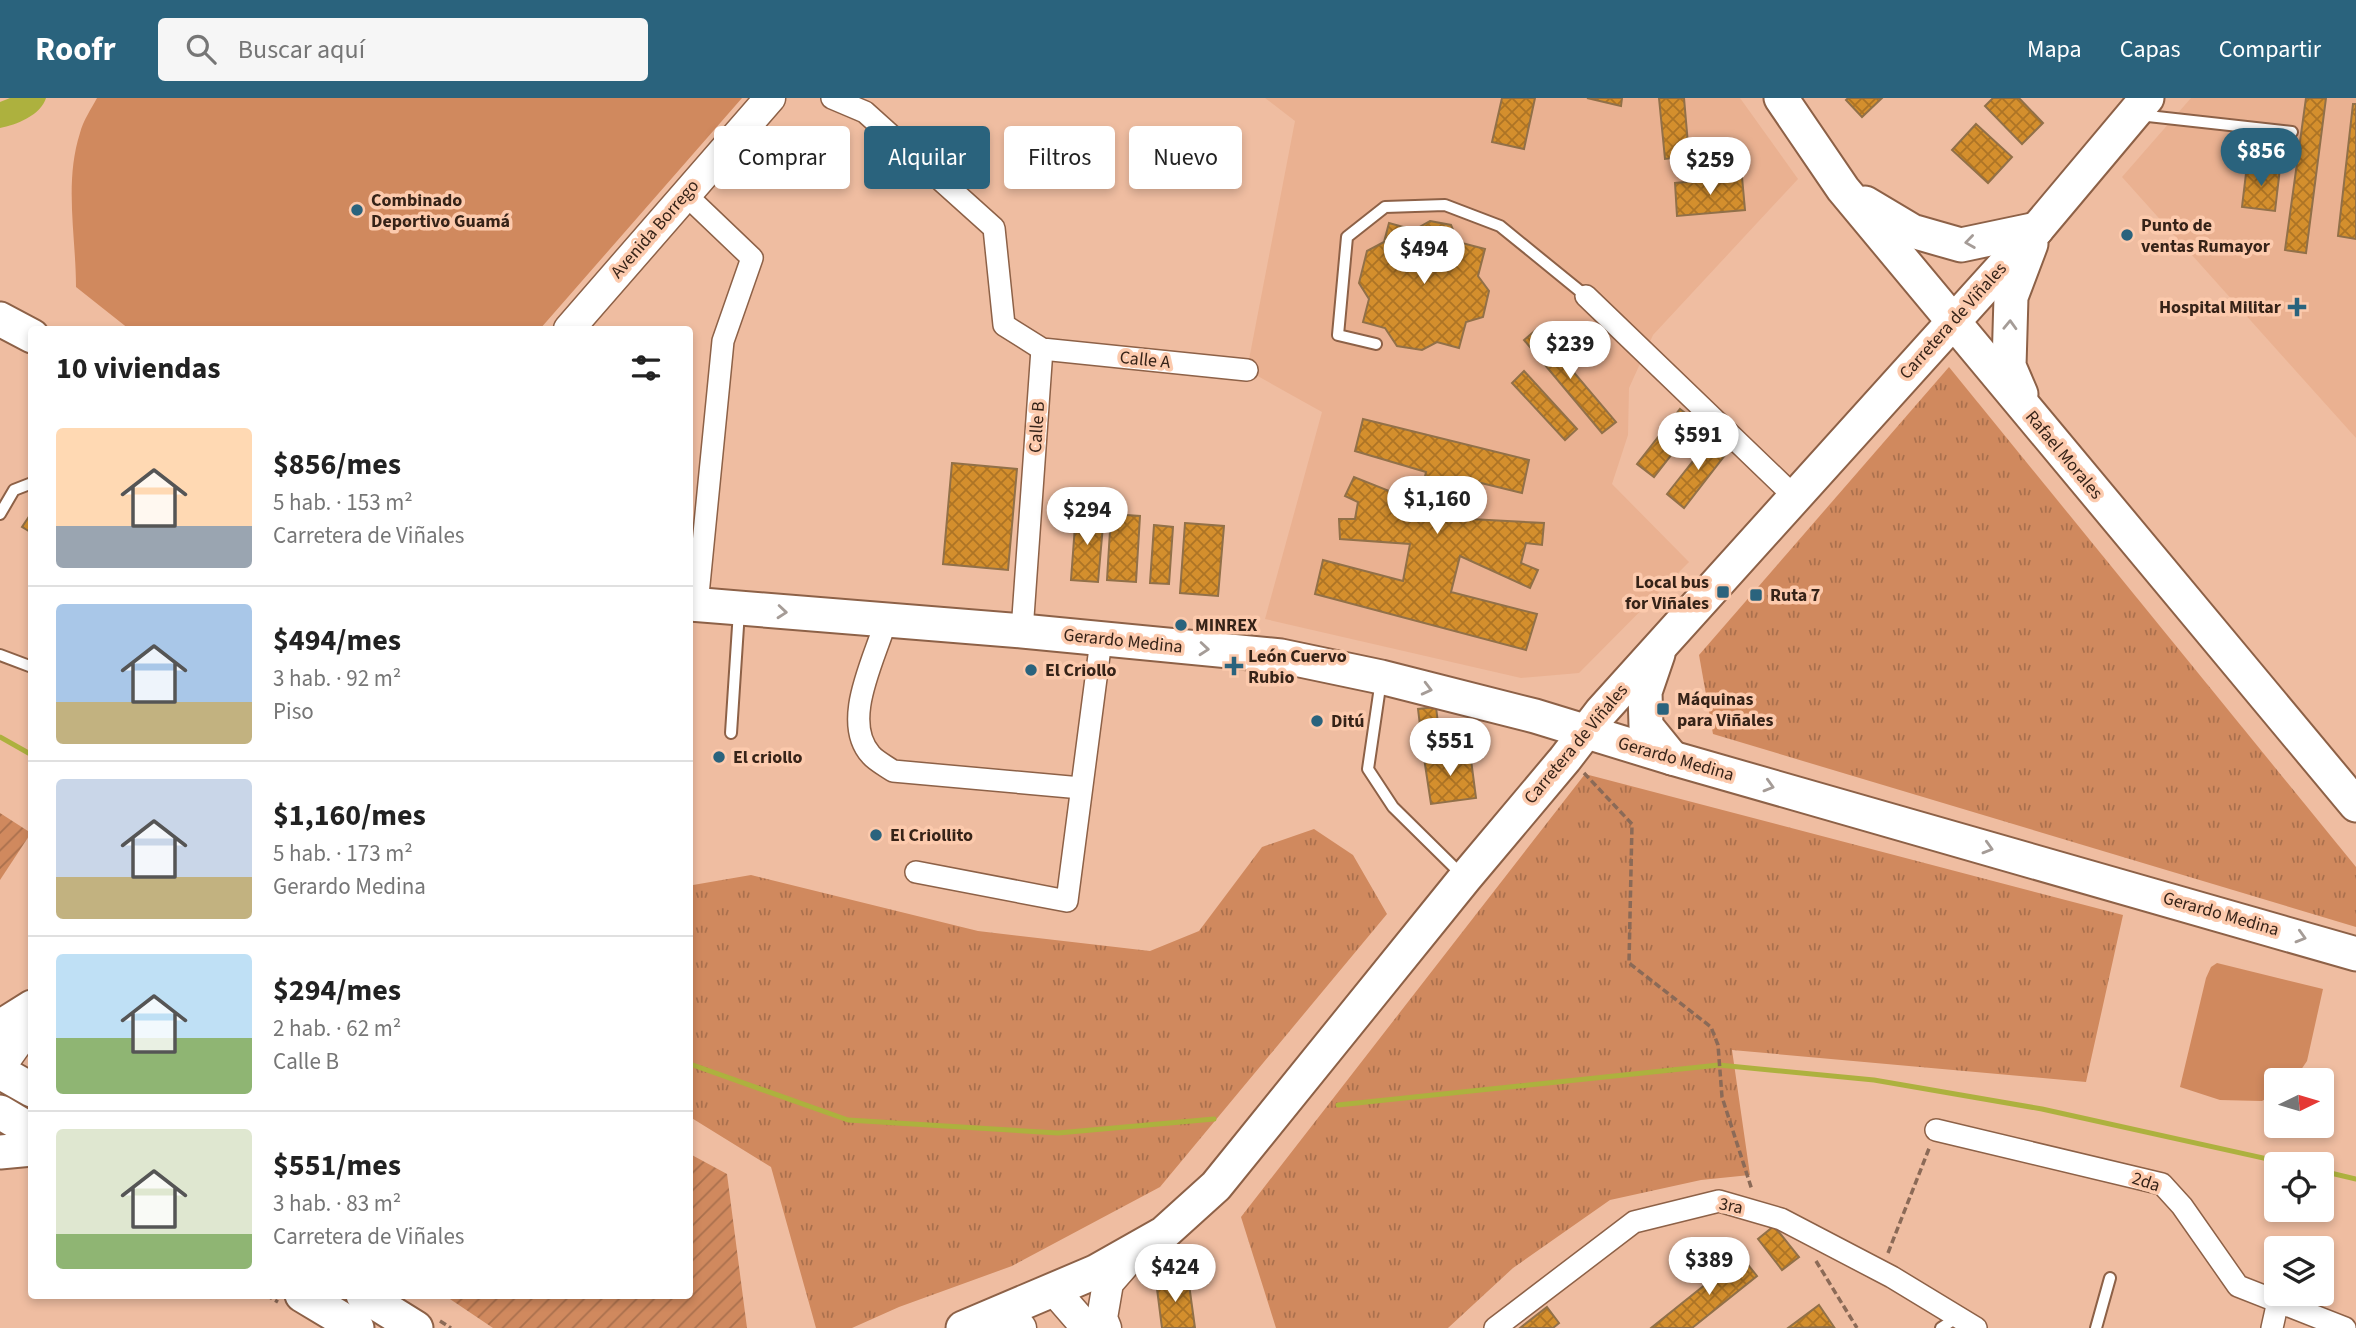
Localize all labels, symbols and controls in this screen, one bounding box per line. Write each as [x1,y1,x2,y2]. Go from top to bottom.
search box [158,18,648,81]
text: Roofr [35,26,116,73]
icon: search [182,30,220,68]
text: Buscar aquí [238,31,365,68]
text: Mapa [2027,32,2082,67]
text: Capas [2120,32,2181,67]
text: Compartir [2219,32,2321,67]
chip: Comprar [714,126,850,189]
chip: Alquilar [864,126,990,189]
chip: Filtros [1004,126,1115,189]
chip: Nuevo [1129,126,1242,189]
pin: $856 [2220,129,2302,188]
text: $856 [2237,134,2285,167]
pin: $259 [1669,138,1751,197]
text: $259 [1686,143,1734,176]
street label: Avenida Borrego [605,174,705,284]
place label: Combinado Deportivo Guamá [371,188,510,234]
marker: Combinado Deportivo Guamá [349,202,365,218]
place label: Punto de ventas Rumayor [2141,213,2271,259]
pin: $494 [1383,226,1465,286]
marker: Punto de ventas Rumayor [2119,227,2135,243]
text: $494 [1400,232,1448,265]
one-way arrow [1964,234,1976,249]
street label: Carretera de Viñales [1894,257,2012,385]
place label: Hospital Militar [2159,295,2282,320]
marker: Hospital Militar [2287,297,2307,317]
one-way arrow [2003,320,2018,331]
pin: $239 [1529,322,1611,381]
text: $239 [1546,327,1594,360]
street label: Calle A [1118,345,1172,375]
text: 10 viviendas [56,347,221,390]
icon: filters [627,349,665,387]
street label: Calle B [1023,400,1051,454]
street label: Rafael Morales [2019,405,2109,505]
pin: $591 [1657,412,1739,472]
text: $591 [1674,418,1722,451]
text: $856/mes [273,443,401,486]
icon: home [112,456,196,540]
pin: $1,160 [1380,476,1494,536]
text: $1,160 [1403,482,1471,515]
text: 5 hab. · 153 m² [273,486,413,519]
pin: $294 [1046,488,1128,547]
text: $294 [1063,493,1111,526]
text: Carretera de Viñales [273,519,465,552]
place label: Local bus for Viñales [1625,570,1709,616]
place label: Ruta 7 [1770,583,1820,608]
marker: Local bus for Viñales [1715,584,1731,600]
marker: Ruta 7 [1748,587,1764,603]
one-way arrow [777,604,788,619]
place label: MINREX [1195,613,1258,638]
marker: MINREX [1173,617,1189,633]
text: $494/mes [273,619,401,662]
street label: Gerardo Medina [1062,622,1184,660]
icon: home [112,632,196,716]
one-way arrow [1199,641,1210,656]
place label: León Cuervo Rubio [1248,644,1347,690]
place label: El Criollo [1045,658,1117,683]
marker: León Cuervo Rubio [1226,658,1242,674]
text: 3 hab. · 92 m² [273,662,401,695]
marker: El Criollo [1023,662,1039,678]
street label: Carretera de Viñales [1518,679,1634,809]
one-way arrow [1421,681,1433,695]
place label: Máquinas para Viñales [1677,687,1774,733]
text: Piso [273,695,314,728]
marker: Máquinas para Viñales [1655,701,1671,717]
place label: Ditú [1331,709,1365,734]
marker: Ditú [1309,713,1325,729]
pin: $551 [1409,718,1491,778]
text: $551 [1426,724,1474,757]
street label: Gerardo Medina [1615,730,1737,788]
place label: El criollo [733,745,802,770]
marker: El criollo [711,749,727,765]
one-way arrow [1763,777,1775,792]
text: $1,160/mes [273,794,426,837]
icon: home [112,807,196,891]
place label: El Criollito [890,823,973,848]
marker: El Criollito [868,827,884,843]
text: 5 hab. · 173 m² [273,837,413,870]
one-way arrow [1982,839,1994,854]
text: Gerardo Medina [273,870,426,903]
street label: Gerardo Medina [2160,885,2282,943]
one-way arrow [2295,928,2307,943]
text: $294/mes [273,969,401,1012]
icon: home [112,982,196,1066]
text: 2 hab. · 62 m² [273,1012,401,1045]
text: Calle B [273,1045,339,1078]
north arrow [2264,1068,2334,1138]
map controls [2264,1068,2334,1306]
text: $551/mes [273,1144,401,1187]
button: locate [2264,1152,2334,1222]
icon: home [112,1157,196,1241]
street label: 2da [2129,1166,2163,1198]
text: 3 hab. · 83 m² [273,1187,401,1220]
street label: 3ra [1717,1191,1745,1221]
text: Carretera de Viñales [273,1220,465,1253]
button: layers [2264,1236,2334,1306]
pin: $389 [1668,1238,1750,1297]
text: $389 [1685,1243,1733,1276]
pin: $424 [1134,1244,1216,1304]
text: $424 [1151,1250,1199,1283]

